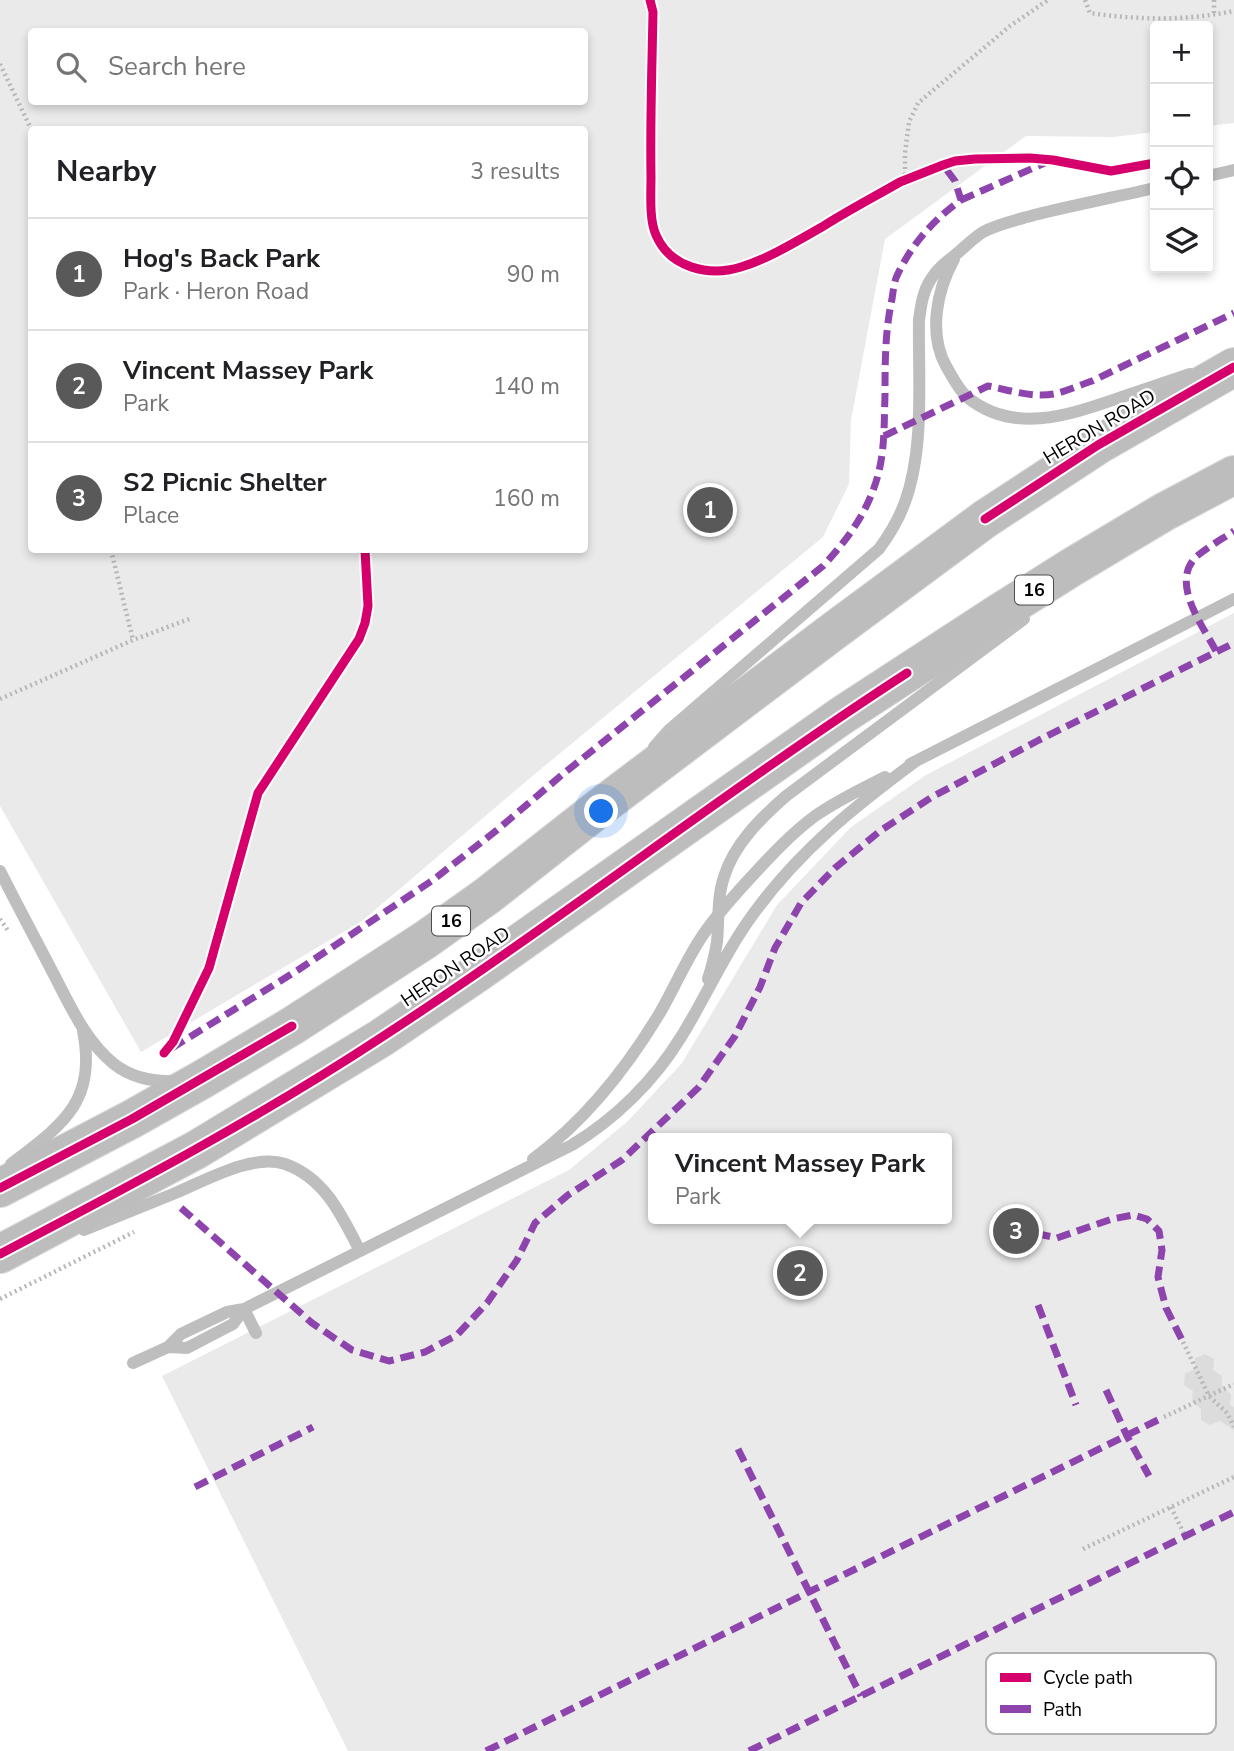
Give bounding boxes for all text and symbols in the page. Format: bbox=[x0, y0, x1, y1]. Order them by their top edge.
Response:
map controls bbox=[1150, 21, 1213, 273]
button: + bbox=[1150, 21, 1213, 84]
search box bbox=[28, 28, 588, 105]
icon: search bbox=[52, 48, 90, 86]
text: Search here bbox=[108, 49, 246, 84]
button: − bbox=[1150, 84, 1213, 147]
button: locate bbox=[1150, 147, 1213, 210]
text: Nearby bbox=[56, 151, 156, 192]
text: 3 results bbox=[470, 156, 560, 187]
button: layers bbox=[1150, 210, 1213, 273]
text: Hog's Back Park bbox=[123, 241, 320, 276]
text: 1 bbox=[72, 259, 86, 290]
text: 90 m bbox=[507, 259, 560, 290]
text: Park · Heron Road bbox=[123, 276, 309, 307]
text: Vincent Massey Park bbox=[123, 353, 373, 388]
text: 2 bbox=[72, 371, 86, 402]
text: 140 m bbox=[493, 371, 560, 402]
street label: HERON ROAD bbox=[1039, 383, 1160, 471]
text: Park bbox=[123, 388, 169, 419]
text: S2 Picnic Shelter bbox=[123, 465, 327, 500]
text: 3 bbox=[72, 483, 86, 514]
text: 160 m bbox=[493, 483, 560, 514]
pin: 1 bbox=[687, 484, 733, 536]
text: Place bbox=[123, 500, 179, 531]
road number: 16 bbox=[1015, 576, 1053, 604]
your location bbox=[584, 794, 618, 828]
road number: 16 bbox=[432, 906, 470, 936]
street label: HERON ROAD bbox=[396, 921, 515, 1013]
popup bbox=[648, 1133, 952, 1224]
text: Vincent Massey Park bbox=[675, 1146, 925, 1181]
text: Park bbox=[675, 1181, 721, 1212]
pin: 3 bbox=[993, 1205, 1039, 1257]
pin: 2 bbox=[777, 1247, 823, 1299]
legend bbox=[986, 1653, 1216, 1734]
text: Cycle path bbox=[1043, 1665, 1133, 1691]
text: Path bbox=[1043, 1697, 1082, 1723]

